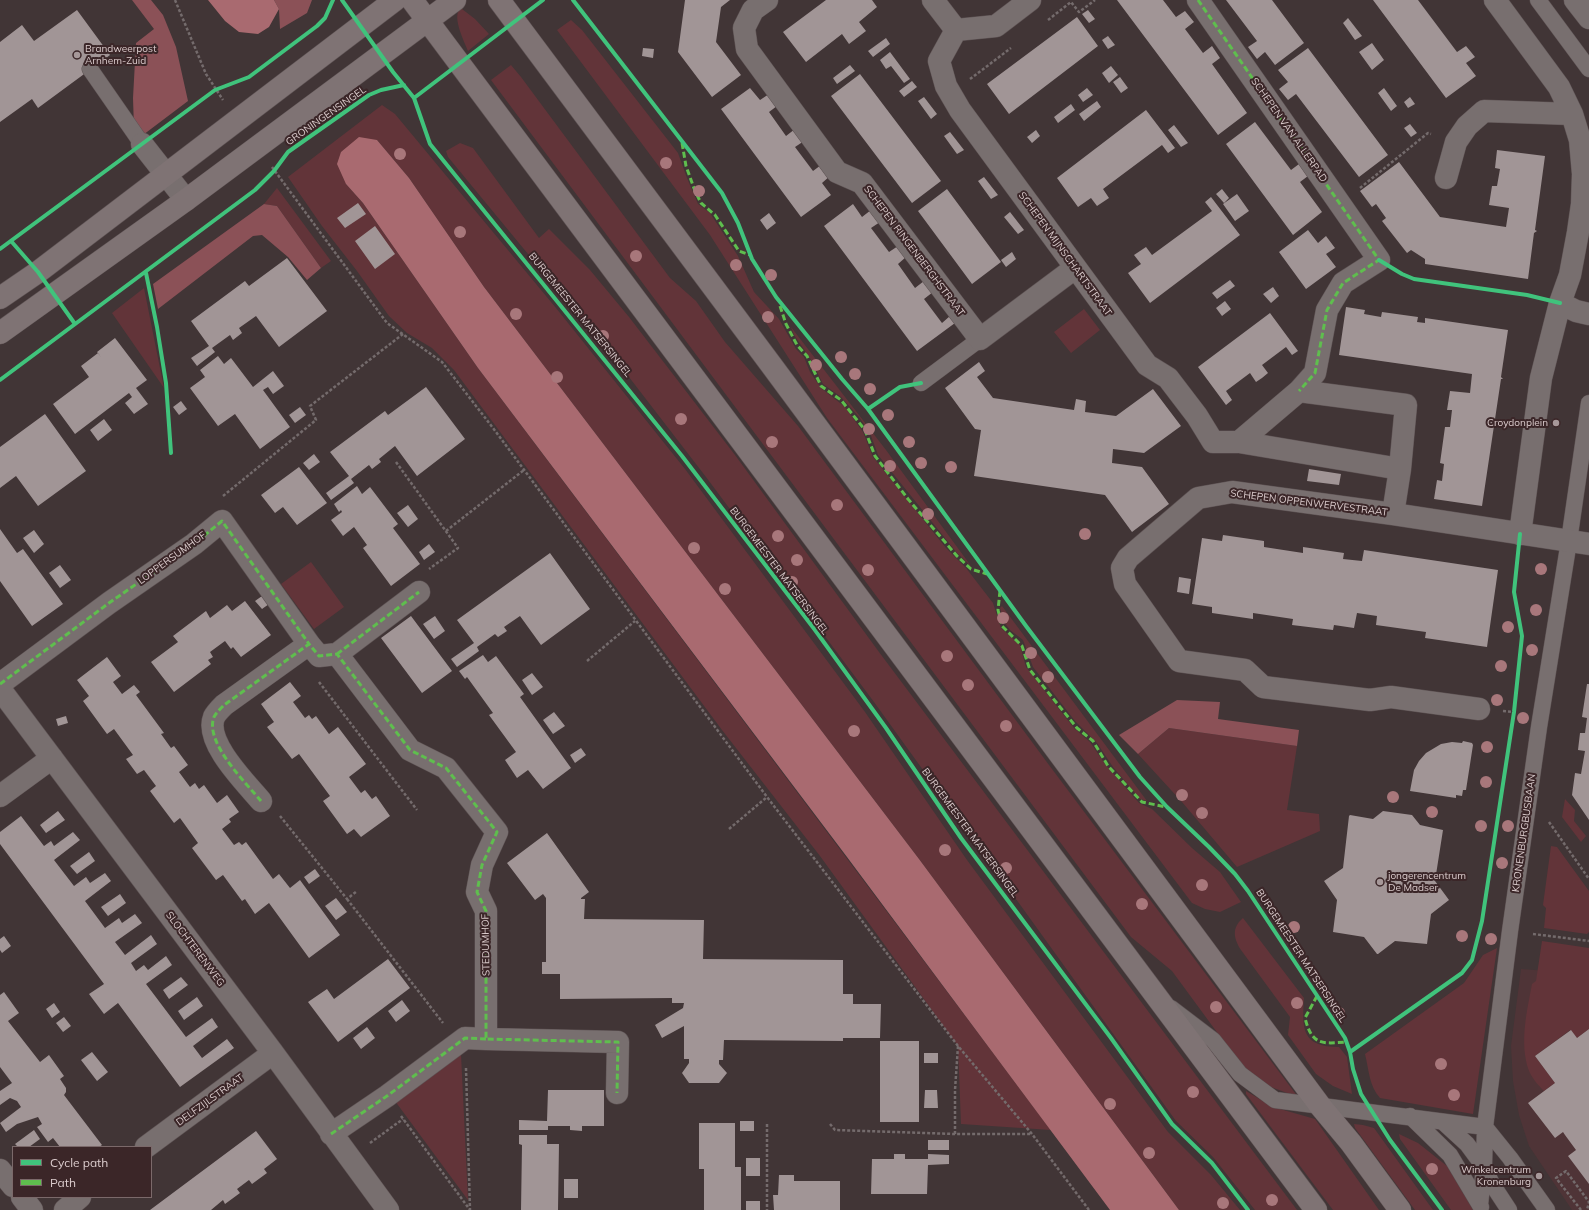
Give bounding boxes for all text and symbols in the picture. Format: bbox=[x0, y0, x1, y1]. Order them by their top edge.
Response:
place label: Brandweerpost Arnhem-Zuid bbox=[85, 43, 156, 66]
marker: Brandweerpost Arnhem-Zuid bbox=[72, 50, 82, 60]
street label: SCHEPEN VAN ALLERPAD bbox=[1248, 76, 1330, 184]
street label: GRONINGENSINGEL bbox=[284, 84, 368, 148]
street label: SCHEPEN RINGENBERGHSTRAAT bbox=[861, 183, 967, 319]
street label: SCHEPEN MIJNSCHARTSTRAAT bbox=[1016, 190, 1114, 318]
street label: BURGEMEESTER MATSERSINGEL bbox=[526, 250, 634, 380]
place label: Croydonplein bbox=[1487, 417, 1548, 429]
marker: Croydonplein bbox=[1551, 418, 1561, 428]
street label: SCHEPEN OPPENWERVESTRAAT bbox=[1230, 487, 1388, 519]
street label: BURGEMEESTER MATSERSINGEL bbox=[727, 505, 831, 637]
street label: LOPPERSUMHOF bbox=[135, 529, 209, 587]
street label: BURGEMEESTER MATSERSINGEL bbox=[919, 766, 1021, 900]
street label: KRONENBURGBUSBAAN bbox=[1510, 773, 1538, 893]
place label: jongerencentrum De Madser bbox=[1388, 870, 1466, 894]
marker: jongerencentrum De Madser bbox=[1375, 877, 1385, 887]
street label: BURGEMEESTER MATSERSINGEL bbox=[1253, 887, 1349, 1025]
street label: SLOCHTERENWEG bbox=[163, 909, 227, 989]
street label: STEDUMHOF bbox=[479, 914, 493, 976]
street label: DELFZIJLSTRAAT bbox=[174, 1072, 246, 1128]
legend bbox=[12, 1146, 152, 1198]
text: Cycle path bbox=[50, 1155, 108, 1170]
place label: Winkelcentrum Kronenburg bbox=[1461, 1164, 1531, 1188]
marker: Winkelcentrum Kronenburg bbox=[1534, 1171, 1544, 1181]
text: Path bbox=[50, 1175, 76, 1190]

